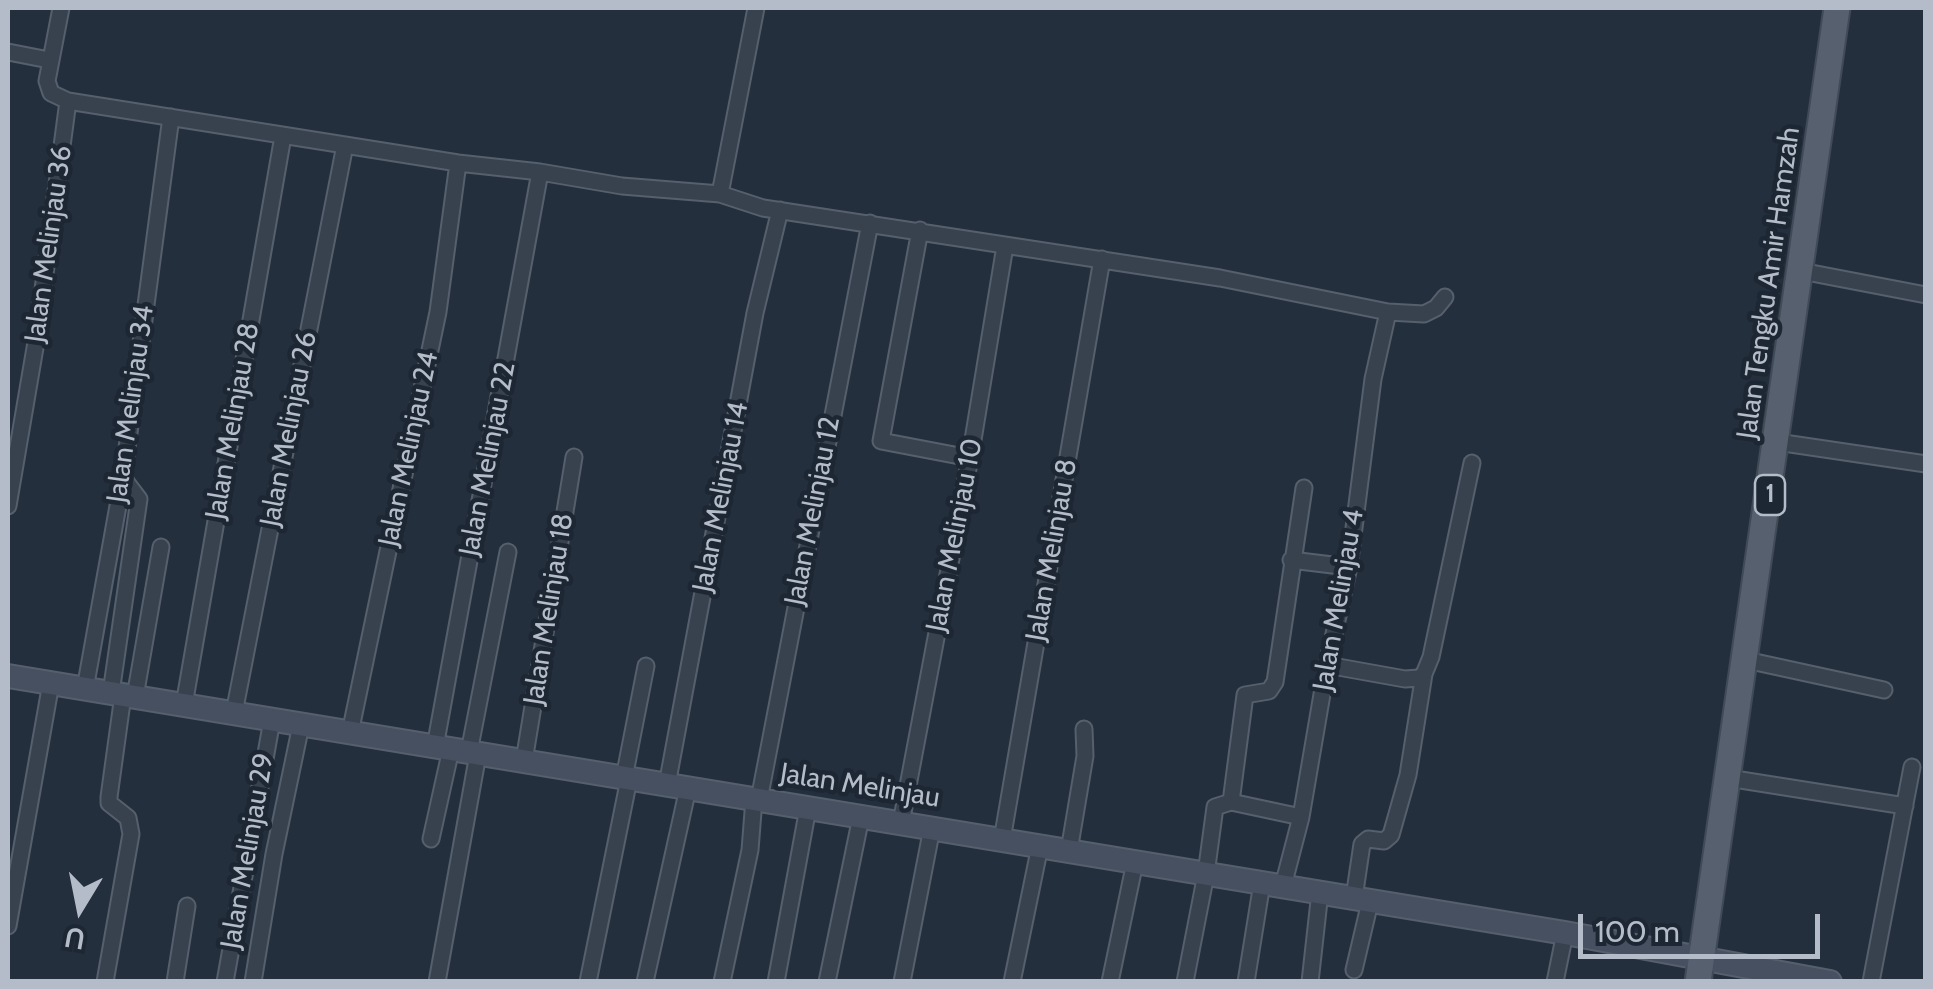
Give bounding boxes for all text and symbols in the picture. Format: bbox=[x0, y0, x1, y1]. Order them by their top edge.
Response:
street label: Jalan Tengku Amir Hamzah bbox=[1730, 125, 1808, 441]
street label: Jalan Melinjau 36 bbox=[19, 143, 79, 345]
street label: Jalan Melinjau 34 bbox=[101, 303, 161, 505]
street label: Jalan Melinjau 28 bbox=[199, 320, 267, 522]
street label: Jalan Melinjau 26 bbox=[254, 329, 324, 529]
street label: Jalan Melinjau 24 bbox=[372, 348, 446, 550]
street label: Jalan Melinjau 22 bbox=[453, 359, 523, 559]
street label: Jalan Melinjau 14 bbox=[686, 399, 756, 595]
street label: Jalan Melinjau 12 bbox=[778, 414, 848, 608]
street label: Jalan Melinjau 10 bbox=[920, 435, 990, 635]
street label: Jalan Melinjau 8 bbox=[1019, 456, 1085, 644]
road number: 1 bbox=[1755, 475, 1785, 515]
street label: Jalan Melinjau 4 bbox=[1307, 507, 1371, 693]
street label: Jalan Melinjau 18 bbox=[517, 511, 581, 707]
street label: Jalan Melinjau 29 bbox=[214, 751, 282, 951]
street label: Jalan Melinjau bbox=[778, 757, 942, 815]
north arrow bbox=[30, 859, 130, 959]
scale bar bbox=[1583, 894, 1826, 956]
text: 100 m bbox=[1595, 913, 1680, 950]
text: U bbox=[62, 920, 88, 957]

